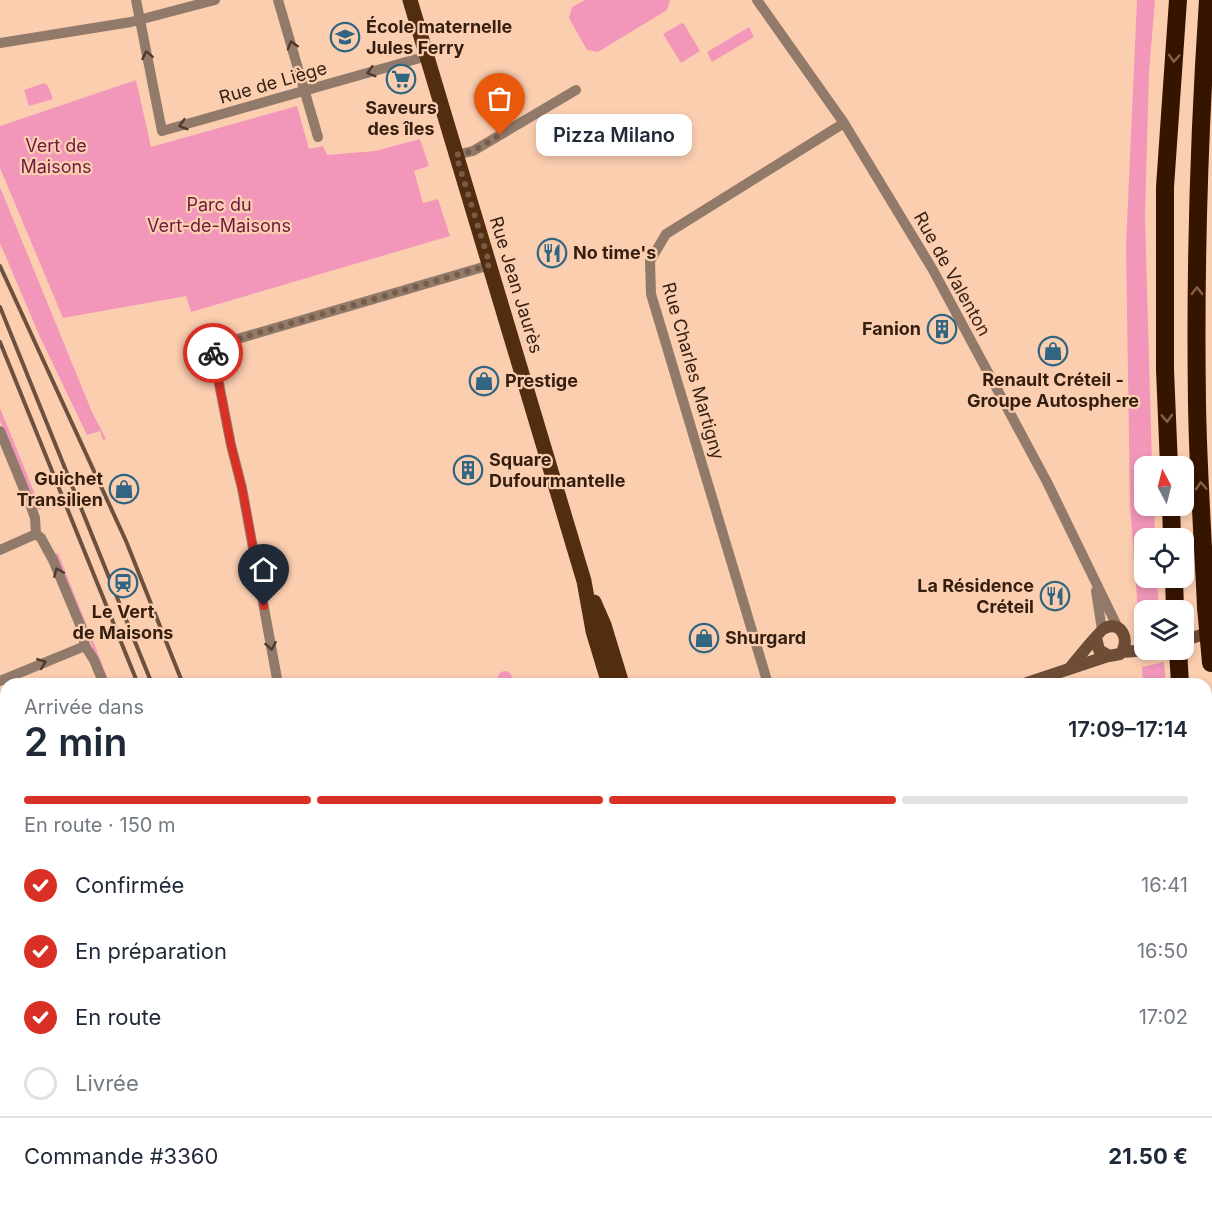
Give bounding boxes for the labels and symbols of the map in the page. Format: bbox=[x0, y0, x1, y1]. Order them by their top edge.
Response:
place label: École maternelle Jules Ferry bbox=[366, 16, 513, 58]
school or university icon: École maternelle Jules Ferry bbox=[329, 21, 361, 53]
one-way arrow bbox=[287, 40, 299, 51]
one-way arrow bbox=[141, 50, 154, 60]
one-way arrow bbox=[1168, 54, 1181, 63]
street label: Rue de Liège bbox=[217, 57, 329, 108]
supermarket icon: Saveurs des îles bbox=[385, 63, 417, 95]
one-way arrow bbox=[366, 65, 377, 77]
pin bbox=[474, 73, 525, 135]
place label: Saveurs des îles bbox=[365, 97, 437, 139]
callout: Pizza Milano bbox=[536, 114, 692, 156]
one-way arrow bbox=[178, 118, 189, 130]
park label: Vert de Maisons bbox=[20, 135, 92, 177]
park label: Parc du Vert-de-Maisons bbox=[147, 194, 291, 236]
street label: Rue de Valenton bbox=[910, 208, 995, 339]
street label: Rue Jean Jaurès bbox=[486, 214, 547, 356]
restaurant icon: No time's bbox=[536, 237, 568, 269]
place label: No time's bbox=[573, 242, 656, 263]
street label: Rue Charles Martigny bbox=[658, 280, 729, 462]
one-way arrow bbox=[1191, 287, 1203, 296]
building icon: Fanion bbox=[926, 313, 958, 345]
place label: Fanion bbox=[862, 318, 921, 339]
courier bbox=[183, 323, 243, 383]
shop icon: Renault Créteil - Groupe Autosphere bbox=[1037, 335, 1069, 367]
shop icon: Prestige bbox=[468, 365, 500, 397]
place label: Renault Créteil - Groupe Autosphere bbox=[967, 369, 1139, 411]
place label: Prestige bbox=[505, 370, 578, 391]
one-way arrow bbox=[1161, 414, 1173, 423]
place label: Square Dufourmantelle bbox=[489, 449, 626, 491]
building icon: Square Dufourmantelle bbox=[452, 454, 484, 486]
north arrow bbox=[1134, 456, 1194, 516]
place label: Guichet Transilien bbox=[17, 468, 103, 510]
shop icon: Guichet Transilien bbox=[108, 473, 140, 505]
one-way arrow bbox=[1194, 481, 1207, 490]
pin bbox=[238, 544, 289, 606]
one-way arrow bbox=[53, 567, 65, 578]
station icon: Le Vert de Maisons bbox=[107, 567, 139, 599]
place label: La Résidence Créteil bbox=[917, 575, 1034, 617]
restaurant icon: La Résidence Créteil bbox=[1039, 580, 1071, 612]
place label: Le Vert de Maisons bbox=[73, 601, 173, 643]
shop icon: Shurgard bbox=[688, 622, 720, 654]
place label: Shurgard bbox=[725, 627, 806, 648]
one-way arrow bbox=[264, 641, 277, 651]
one-way arrow bbox=[36, 658, 47, 670]

